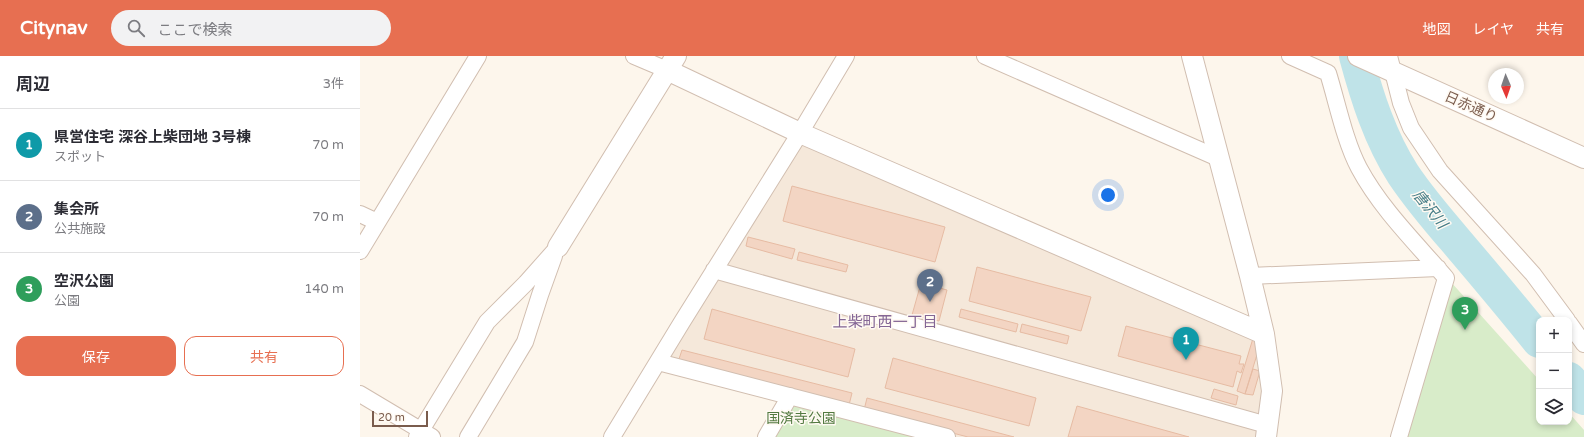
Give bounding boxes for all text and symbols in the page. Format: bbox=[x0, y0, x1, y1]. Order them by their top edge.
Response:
search box bbox=[111, 10, 391, 46]
text: Citynav bbox=[20, 17, 87, 39]
icon: search bbox=[125, 17, 147, 39]
text: ここで検索 bbox=[157, 21, 232, 39]
text: 地図 bbox=[1422, 21, 1450, 38]
text: レイヤ bbox=[1472, 21, 1514, 38]
text: 共有 bbox=[1536, 21, 1564, 38]
north arrow bbox=[1488, 68, 1524, 104]
text: 周辺 bbox=[16, 74, 50, 95]
text: 3件 bbox=[323, 76, 344, 92]
street label: 日赤通り bbox=[1442, 88, 1500, 126]
text: 県営住宅 深谷上柴団地 3号棟 bbox=[54, 128, 251, 146]
text: 1 bbox=[25, 137, 33, 153]
text: 70 m bbox=[312, 137, 344, 153]
text: スポット bbox=[54, 149, 106, 165]
your location bbox=[1098, 185, 1118, 205]
water label: 唐沢川 bbox=[1409, 186, 1452, 234]
text: 集会所 bbox=[54, 200, 99, 218]
text: 2 bbox=[25, 209, 33, 225]
text: 70 m bbox=[312, 209, 344, 225]
text: 公共施設 bbox=[54, 221, 106, 237]
pin: 2 bbox=[917, 269, 943, 302]
text: 空沢公園 bbox=[54, 272, 114, 290]
text: 3 bbox=[25, 281, 33, 297]
text: 140 m bbox=[304, 281, 344, 297]
text: 公園 bbox=[54, 293, 80, 309]
pin: 3 bbox=[1452, 297, 1478, 330]
district label: 上柴町西一丁目 bbox=[832, 313, 938, 331]
map controls bbox=[1536, 317, 1572, 425]
button: + bbox=[1536, 317, 1572, 353]
pin: 1 bbox=[1173, 327, 1199, 360]
button: 保存 bbox=[16, 336, 176, 376]
button: 共有 bbox=[184, 336, 344, 376]
button: − bbox=[1536, 353, 1572, 389]
button: layers bbox=[1536, 389, 1572, 425]
scale bar bbox=[372, 409, 428, 428]
park label: 国済寺公園 bbox=[766, 410, 836, 427]
text: 20 m bbox=[378, 411, 405, 424]

